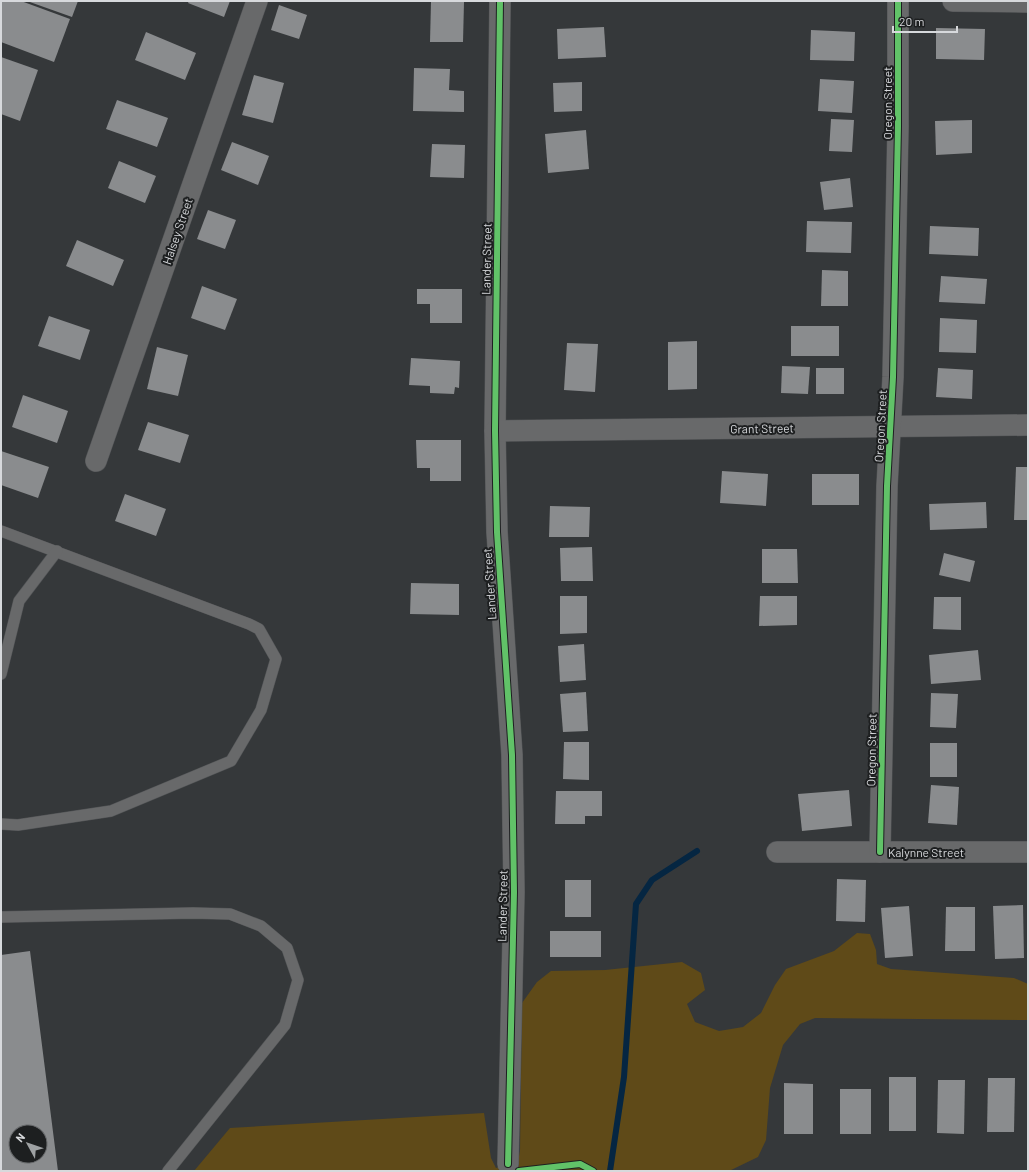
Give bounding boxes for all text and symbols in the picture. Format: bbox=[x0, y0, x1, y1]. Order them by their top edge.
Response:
scale bar bbox=[893, 8, 957, 34]
text: 20 m bbox=[899, 14, 925, 28]
street label: Oregon Street bbox=[880, 67, 894, 139]
street label: Halsey Street bbox=[159, 196, 195, 266]
street label: Lander Street bbox=[478, 223, 494, 295]
street label: Oregon Street bbox=[871, 389, 889, 463]
street label: Grant Street bbox=[730, 420, 794, 436]
street label: Lander Street bbox=[480, 548, 498, 620]
street label: Oregon Street bbox=[863, 714, 879, 786]
street label: Kalynne Street bbox=[888, 845, 964, 859]
street label: Lander Street bbox=[494, 870, 510, 942]
north arrow bbox=[8, 1124, 48, 1164]
text: N bbox=[13, 1130, 27, 1144]

